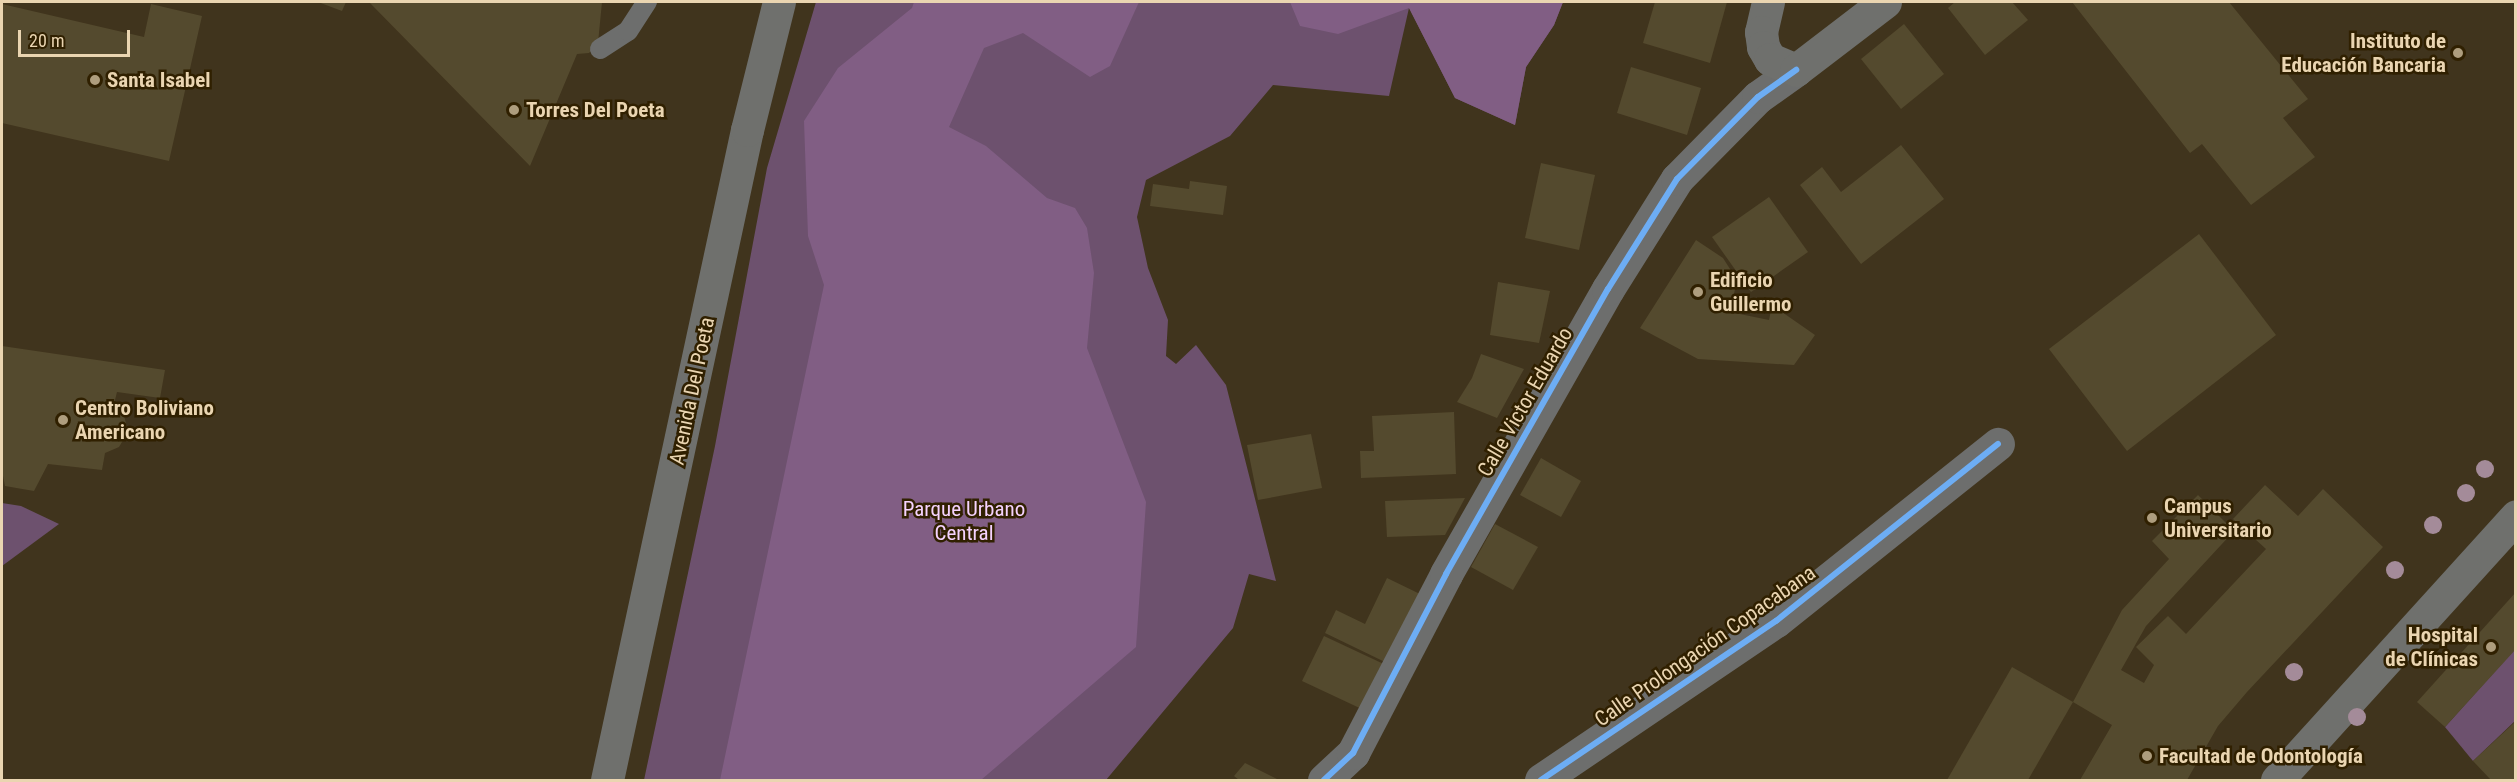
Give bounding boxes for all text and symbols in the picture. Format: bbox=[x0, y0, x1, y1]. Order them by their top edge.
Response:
scale bar bbox=[21, 18, 134, 56]
place label: Instituto de Educación Bancaria bbox=[2281, 28, 2446, 78]
text: 20 m bbox=[29, 30, 64, 51]
marker: Instituto de Educación Bancaria bbox=[2451, 46, 2465, 60]
place label: Santa Isabel bbox=[107, 67, 211, 93]
marker: Santa Isabel bbox=[88, 73, 102, 87]
place label: Torres Del Poeta bbox=[526, 97, 665, 123]
marker: Torres Del Poeta bbox=[507, 103, 521, 117]
place label: Edificio Guillermo bbox=[1710, 267, 1792, 317]
marker: Edificio Guillermo bbox=[1691, 285, 1705, 299]
street label: Avenida Del Poeta bbox=[664, 315, 720, 467]
street label: Calle Victor Eduardo bbox=[1472, 323, 1578, 481]
place label: Centro Boliviano Americano bbox=[75, 395, 214, 445]
marker: Centro Boliviano Americano bbox=[56, 413, 70, 427]
place label: Campus Universitario bbox=[2164, 493, 2272, 543]
park label: Parque Urbano Central bbox=[903, 496, 1025, 546]
marker: Campus Universitario bbox=[2145, 511, 2159, 525]
street label: Calle Prolongación Copacabana bbox=[1590, 560, 1820, 732]
place label: Hospital de Clínicas bbox=[2385, 622, 2478, 672]
marker: Hospital de Clínicas bbox=[2482, 638, 2500, 656]
place label: Facultad de Odontología bbox=[2159, 743, 2363, 769]
marker: Facultad de Odontología bbox=[2140, 749, 2154, 763]

